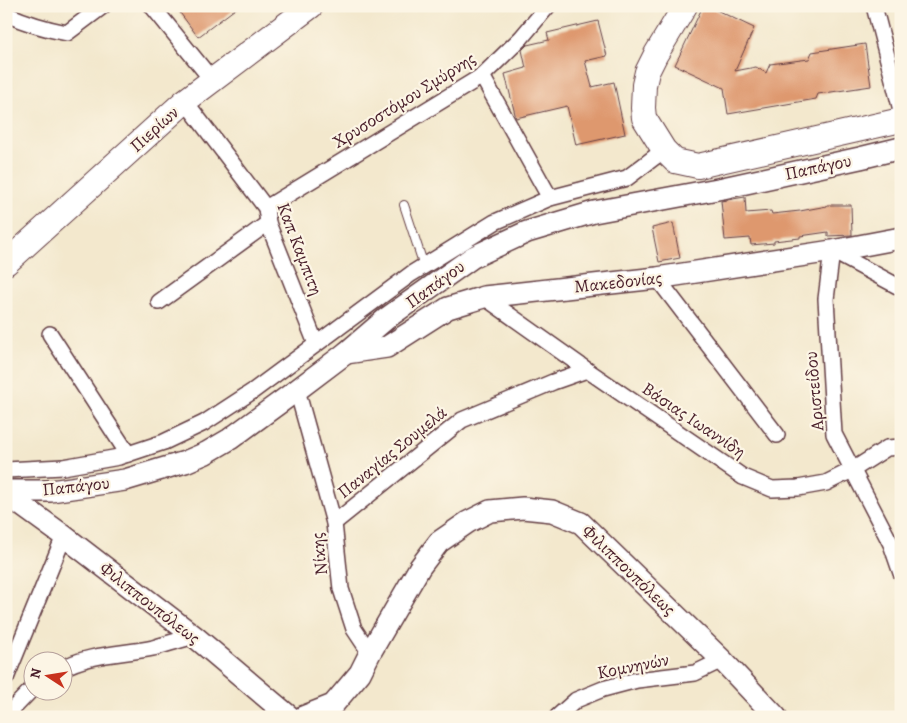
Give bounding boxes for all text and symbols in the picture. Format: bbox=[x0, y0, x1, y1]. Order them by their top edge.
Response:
street label: Χρυσοστόμου Σμύρνης bbox=[328, 46, 480, 154]
street label: Πιερίων bbox=[124, 101, 184, 157]
street label: Παπάγου bbox=[782, 148, 854, 186]
street label: Καπ Καμπιτη bbox=[271, 199, 329, 299]
street label: Παπάγου bbox=[401, 254, 469, 314]
street label: Μακεδονίας bbox=[573, 265, 663, 299]
street label: Αριστείδου bbox=[799, 350, 830, 433]
street label: Βάσιας Ιωαννίδη bbox=[637, 376, 751, 464]
street label: Παναγίας Σουμελά bbox=[332, 400, 452, 504]
street label: Παπάγου bbox=[41, 471, 111, 501]
street label: Φιλιππουπόλεως bbox=[577, 519, 681, 621]
street label: Νίκης bbox=[305, 531, 333, 577]
street label: Φιλιππουπόλεως bbox=[95, 556, 205, 650]
street label: Κομνηνών bbox=[595, 647, 671, 685]
north arrow bbox=[22, 650, 72, 700]
text: N bbox=[25, 666, 46, 680]

